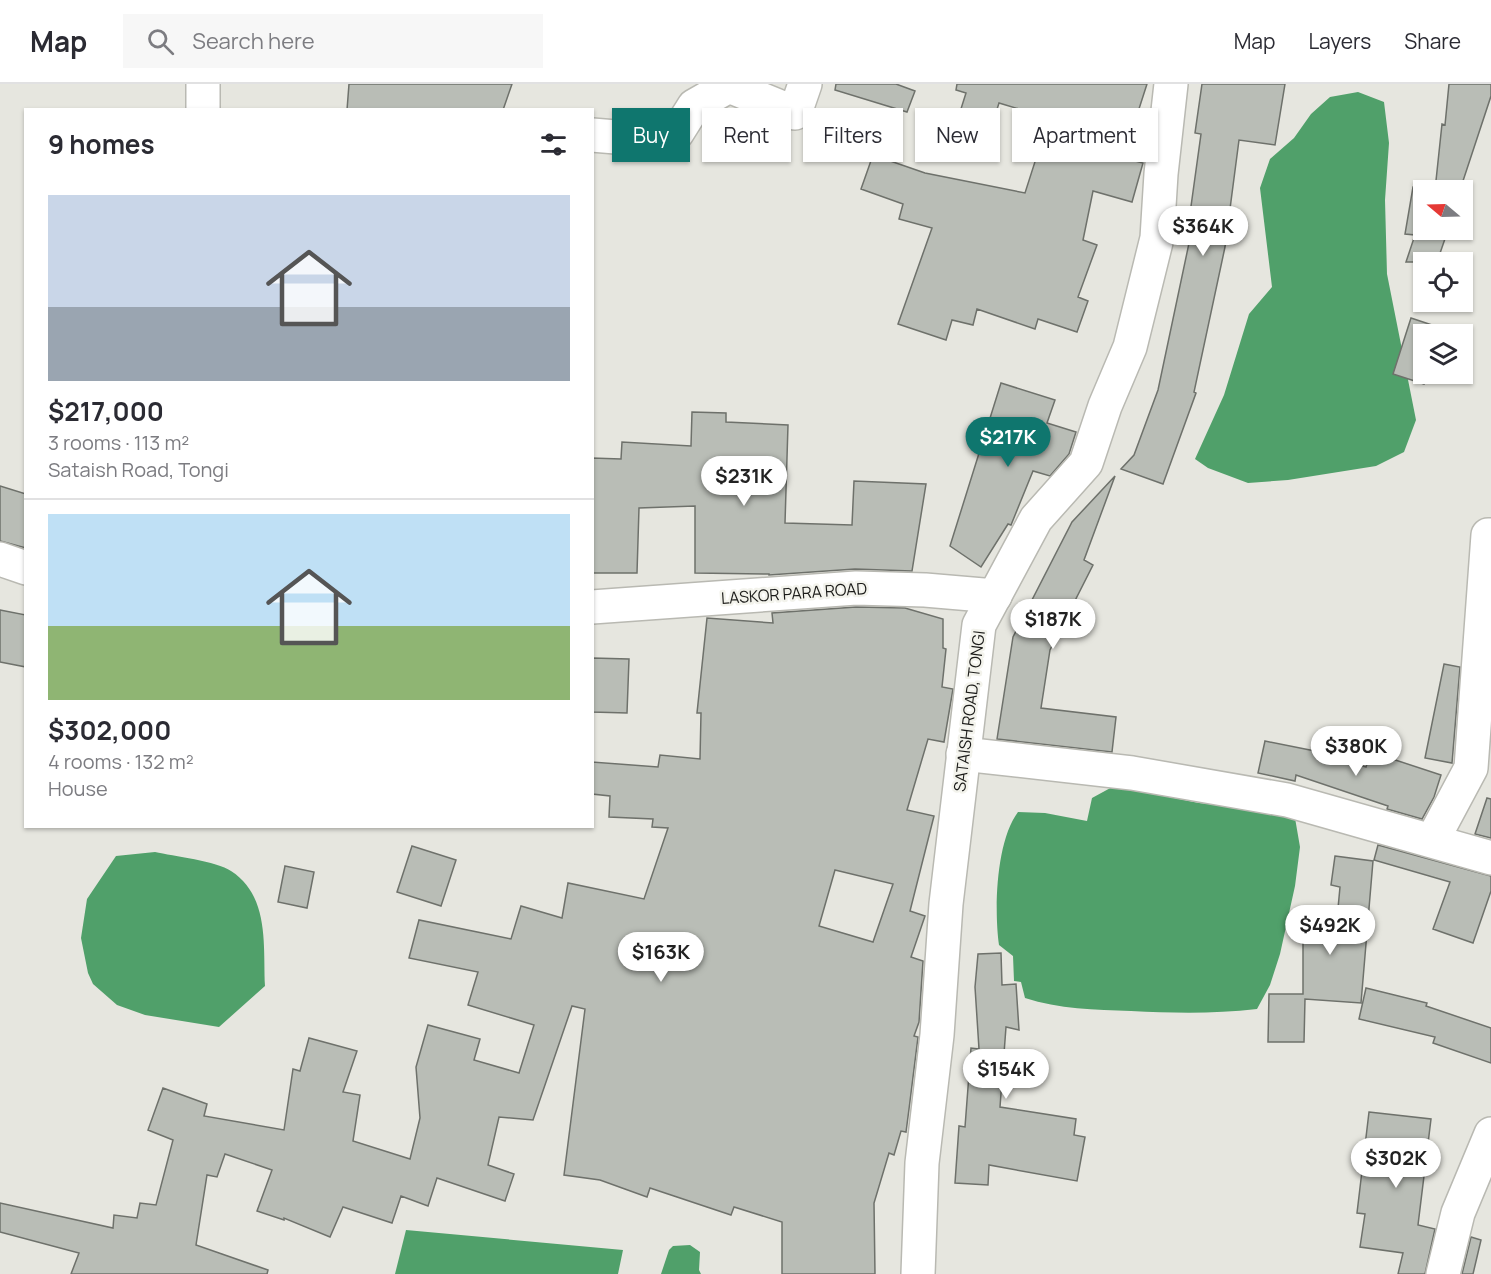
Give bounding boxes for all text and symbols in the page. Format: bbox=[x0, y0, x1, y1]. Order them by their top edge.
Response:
search box bbox=[123, 14, 543, 68]
text: Map bbox=[30, 22, 87, 60]
icon: search bbox=[144, 25, 177, 58]
text: Search here bbox=[192, 26, 315, 56]
text: Map bbox=[1234, 27, 1275, 55]
text: Layers bbox=[1308, 27, 1371, 55]
text: Share bbox=[1404, 27, 1461, 55]
chip: Buy bbox=[612, 108, 690, 162]
chip: Rent bbox=[702, 108, 791, 162]
chip: Filters bbox=[803, 108, 903, 162]
chip: New bbox=[915, 108, 1000, 162]
chip: Apartment bbox=[1012, 108, 1158, 162]
text: 9 homes bbox=[48, 126, 155, 162]
icon: filters bbox=[537, 128, 570, 161]
north arrow bbox=[1413, 180, 1473, 240]
map controls bbox=[1413, 180, 1473, 384]
pin: $364K bbox=[1161, 206, 1245, 257]
text: $364K bbox=[1172, 212, 1234, 239]
icon: home bbox=[255, 234, 363, 342]
button: locate bbox=[1413, 252, 1473, 312]
button: layers bbox=[1413, 324, 1473, 384]
text: $217,000 bbox=[48, 393, 164, 429]
pin: $217K bbox=[966, 417, 1050, 468]
text: $217K bbox=[980, 423, 1036, 450]
text: 3 rooms · 113 m² bbox=[48, 429, 189, 456]
text: Sataish Road, Tongi bbox=[48, 456, 229, 483]
pin: $231K bbox=[702, 456, 786, 507]
text: $231K bbox=[715, 462, 773, 489]
icon: home bbox=[255, 553, 363, 661]
street label: LASKOR PARA ROAD bbox=[720, 577, 868, 609]
pin: $187K bbox=[1011, 599, 1095, 650]
text: $187K bbox=[1024, 605, 1082, 632]
street label: SATAISH ROAD, TONGI bbox=[948, 629, 990, 793]
text: $302,000 bbox=[48, 712, 171, 748]
pin: $380K bbox=[1314, 726, 1398, 777]
text: $380K bbox=[1325, 732, 1387, 759]
text: 4 rooms · 132 m² bbox=[48, 748, 194, 775]
text: House bbox=[48, 775, 108, 802]
pin: $492K bbox=[1288, 905, 1372, 956]
text: $492K bbox=[1299, 911, 1361, 938]
pin: $163K bbox=[619, 932, 703, 983]
text: $163K bbox=[632, 938, 690, 965]
pin: $154K bbox=[964, 1049, 1048, 1100]
text: $154K bbox=[977, 1055, 1035, 1082]
pin: $302K bbox=[1354, 1138, 1438, 1189]
text: $302K bbox=[1365, 1144, 1427, 1171]

